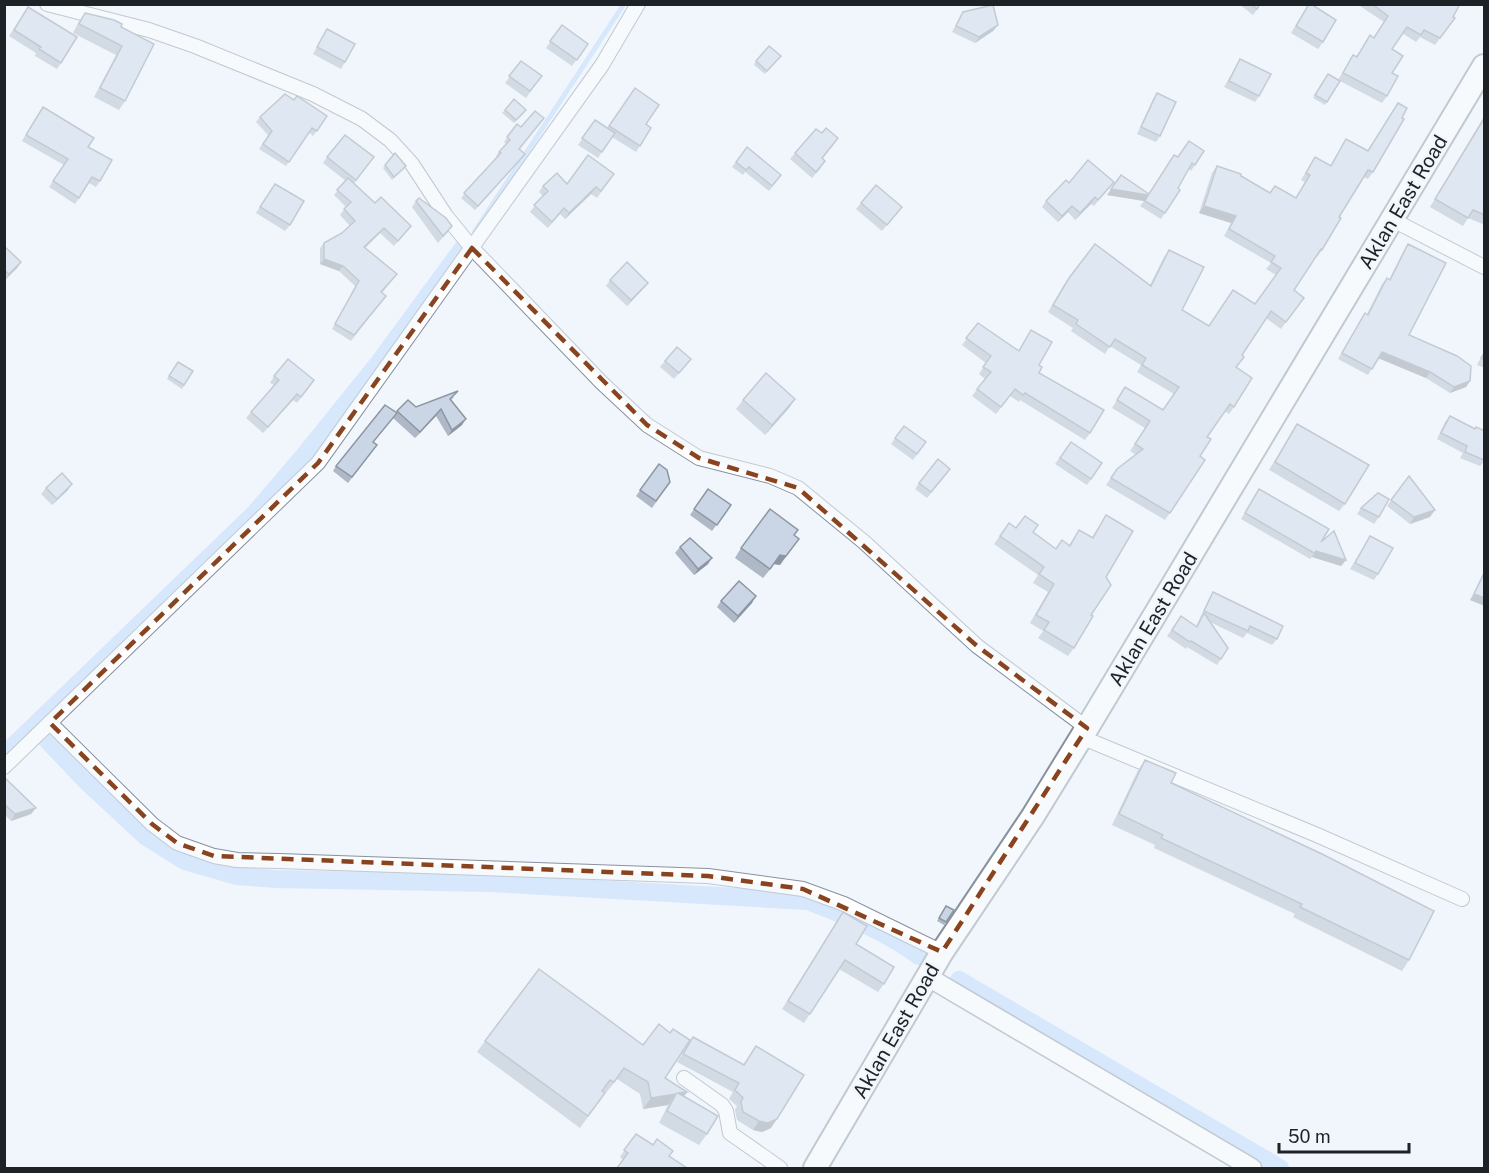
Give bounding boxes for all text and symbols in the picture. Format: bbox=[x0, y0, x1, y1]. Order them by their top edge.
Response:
street label: Aklan East Road bbox=[1354, 131, 1452, 273]
street label: Aklan East Road bbox=[1104, 548, 1202, 690]
street label: Aklan East Road bbox=[848, 959, 944, 1103]
scale bar bbox=[1279, 1116, 1410, 1154]
text: 50 m bbox=[1288, 1126, 1331, 1147]

